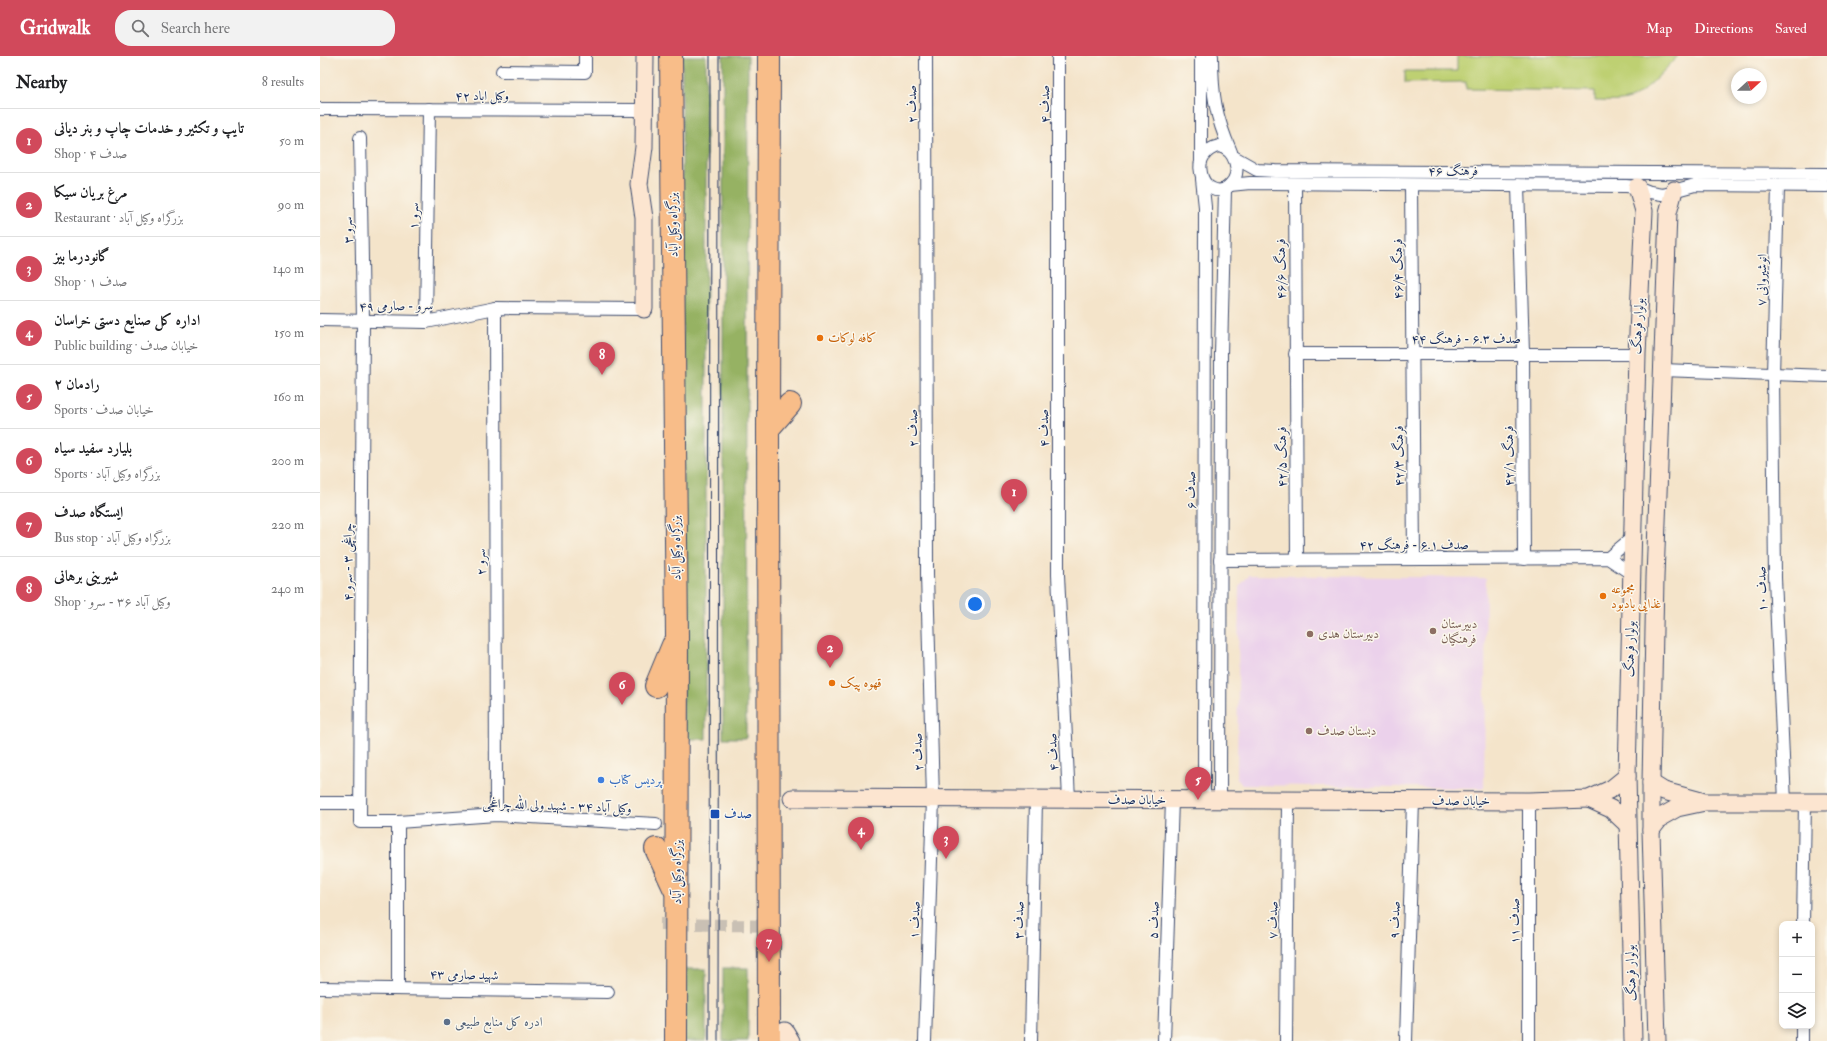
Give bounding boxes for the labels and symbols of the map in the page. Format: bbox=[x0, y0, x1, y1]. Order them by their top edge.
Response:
north arrow bbox=[1731, 68, 1767, 104]
street label: صدف ۲ bbox=[904, 85, 920, 123]
street label: صدف ۴ bbox=[1037, 85, 1053, 123]
street label: وکیل اباد ۴۲ bbox=[455, 88, 509, 105]
street label: فرهنگ ۴۶ bbox=[1428, 162, 1478, 179]
street label: بزرگراه وکیل آباد bbox=[663, 192, 683, 258]
street label: سرو ۱ bbox=[406, 202, 422, 230]
street label: سرو ۳ bbox=[340, 216, 356, 244]
street label: فرهنگ ۴۶/۶ bbox=[1272, 238, 1289, 300]
street label: فرهنگ ۴۶/۴ bbox=[1389, 238, 1406, 300]
street label: انوشیروانی ۷ bbox=[1754, 254, 1770, 306]
street label: سرو - صارمی ۴۹ bbox=[359, 297, 433, 315]
street label: بولوار فرهنگ bbox=[1628, 297, 1647, 355]
place label: کافه لوکات bbox=[828, 330, 877, 346]
street label: صدف ۶.۳ - فرهنگ ۴۴ bbox=[1411, 330, 1521, 347]
marker: کافه لوکات bbox=[815, 333, 825, 343]
pin: 8 bbox=[589, 342, 615, 375]
street label: صدف ۲ bbox=[905, 409, 921, 447]
street label: صدف ۴ bbox=[1036, 409, 1052, 447]
street label: فرهنگ ۴۲/۳ bbox=[1390, 425, 1407, 487]
street label: فرهنگ ۴۲/۱ bbox=[1500, 425, 1517, 487]
street label: فرهنگ ۴۲/۵ bbox=[1273, 426, 1290, 488]
street label: صدف ۶ bbox=[1183, 471, 1199, 509]
pin: 1 bbox=[1001, 479, 1027, 512]
street label: بزرگراه وکیل آباد bbox=[666, 515, 686, 581]
street label: چراغچی ۳ - سرو ۴ bbox=[340, 523, 357, 601]
street label: صدف ۶.۱ - فرهنگ ۴۲ bbox=[1359, 536, 1469, 553]
street label: سرو ۲ bbox=[473, 548, 489, 576]
street label: صدف ۱۰ bbox=[1753, 566, 1771, 612]
place label: مجموعه غذایی یادبود bbox=[1611, 581, 1661, 612]
marker: مجموعه غذایی یادبود bbox=[1598, 591, 1608, 601]
your location bbox=[965, 594, 985, 614]
place label: دبیرستان فرهنگیان bbox=[1441, 616, 1477, 647]
street label: بولوار فرهنگ bbox=[1621, 621, 1638, 677]
place label: دبیرستان هدی bbox=[1318, 626, 1379, 642]
marker: دبیرستان فرهنگیان bbox=[1428, 626, 1438, 636]
marker: دبیرستان هدی bbox=[1305, 629, 1315, 639]
pin: 2 bbox=[817, 635, 843, 668]
pin: 6 bbox=[609, 672, 635, 705]
place label: قهوه پیک bbox=[840, 675, 882, 692]
marker: قهوه پیک bbox=[827, 678, 837, 688]
place label: دبستان صدف bbox=[1317, 723, 1376, 739]
marker: دبستان صدف bbox=[1304, 726, 1314, 736]
street label: صدف ۴ bbox=[1044, 732, 1062, 772]
street label: صدف ۲ bbox=[909, 733, 927, 771]
pin: 5 bbox=[1185, 767, 1211, 800]
place label: پردیس کتاب bbox=[609, 772, 663, 789]
marker: پردیس کتاب bbox=[596, 775, 606, 785]
street label: وکیل آباد ۳۴ - شهید ولی الله چراغچی bbox=[482, 792, 632, 818]
street label: خیابان صدف bbox=[1108, 792, 1166, 808]
street label: خیابان صدف bbox=[1432, 793, 1490, 809]
place label: صدف bbox=[724, 806, 752, 822]
marker: صدف bbox=[709, 808, 721, 820]
pin: 4 bbox=[848, 817, 874, 850]
pin: 3 bbox=[933, 826, 959, 859]
street label: بزرگراه وکیل آباد bbox=[668, 839, 686, 904]
street label: صدف ۱۱ bbox=[1507, 898, 1523, 944]
street label: صدف ۱ bbox=[906, 901, 924, 939]
street label: صدف ۳ bbox=[1011, 901, 1027, 939]
street label: صدف ۵ bbox=[1145, 901, 1163, 939]
street label: صدف ۷ bbox=[1265, 901, 1281, 939]
street label: صدف ۹ bbox=[1386, 901, 1404, 939]
pin: 7 bbox=[756, 929, 782, 962]
street label: بولوار فرهنگ bbox=[1621, 944, 1640, 1002]
street label: شهید صارمی ۴۳ bbox=[429, 966, 499, 984]
place label: ادره کل منابع طبیعی bbox=[455, 1014, 543, 1034]
marker: ادره کل منابع طبیعی bbox=[442, 1017, 452, 1027]

